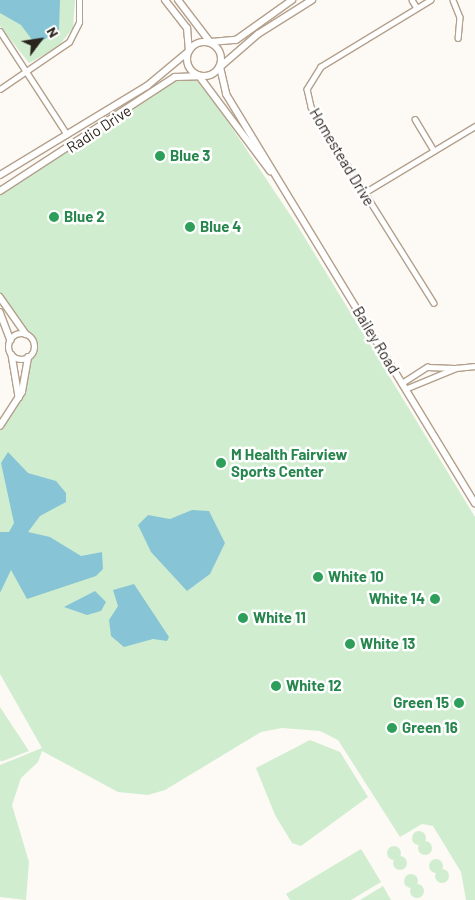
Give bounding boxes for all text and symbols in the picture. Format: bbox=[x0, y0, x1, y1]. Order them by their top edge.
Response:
north arrow bbox=[15, 15, 65, 65]
text: N bbox=[44, 24, 63, 40]
street label: Radio Drive bbox=[63, 101, 135, 157]
street label: Homestead Drive bbox=[306, 105, 378, 209]
place label: Blue 3 bbox=[170, 147, 210, 165]
marker: Blue 3 bbox=[154, 150, 166, 162]
place label: Blue 2 bbox=[64, 208, 105, 226]
marker: Blue 2 bbox=[48, 211, 60, 223]
place label: Blue 4 bbox=[200, 218, 241, 236]
marker: Blue 4 bbox=[184, 221, 196, 233]
street label: Bailey Road bbox=[349, 303, 403, 377]
place label: M Health Fairview Sports Center bbox=[231, 445, 347, 480]
marker: M Health Fairview Sports Center bbox=[215, 457, 227, 469]
place label: White 10 bbox=[328, 568, 384, 586]
marker: White 10 bbox=[312, 571, 324, 583]
place label: White 14 bbox=[369, 590, 425, 608]
marker: White 14 bbox=[429, 593, 441, 605]
place label: White 11 bbox=[253, 609, 306, 627]
marker: White 11 bbox=[237, 612, 249, 624]
place label: White 13 bbox=[360, 635, 415, 653]
marker: White 13 bbox=[344, 638, 356, 650]
place label: White 12 bbox=[286, 677, 342, 695]
marker: White 12 bbox=[270, 680, 282, 692]
place label: Green 15 bbox=[393, 694, 449, 712]
marker: Green 15 bbox=[453, 697, 465, 709]
place label: Green 16 bbox=[402, 719, 458, 737]
marker: Green 16 bbox=[386, 722, 398, 734]

